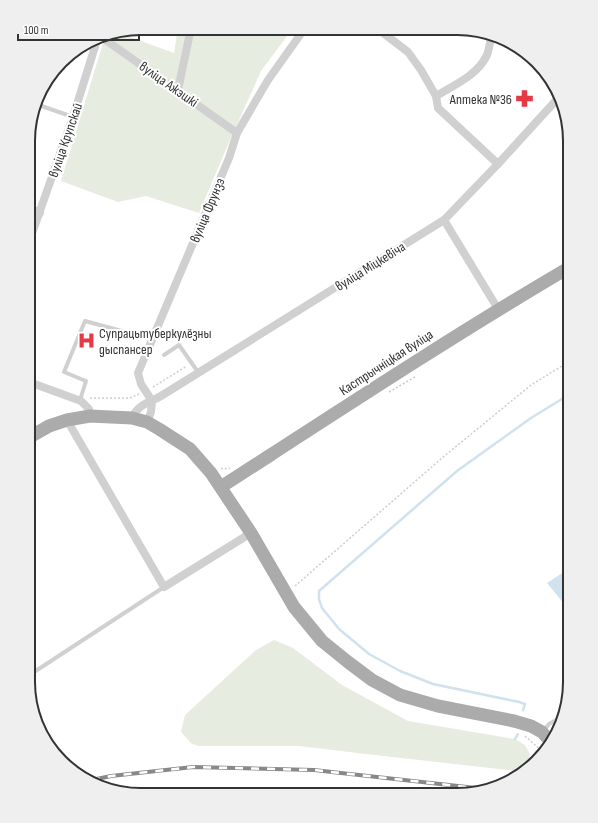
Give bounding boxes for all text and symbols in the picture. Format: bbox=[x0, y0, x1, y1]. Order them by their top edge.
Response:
scale bar bbox=[18, 16, 139, 42]
text: 100 m bbox=[24, 23, 49, 38]
street label: вуліца Ажэшкі bbox=[136, 58, 201, 111]
pharmacy icon: Аптека №36 bbox=[515, 89, 535, 109]
place label: Аптека №36 bbox=[449, 91, 512, 108]
street label: вуліца Крупскай bbox=[45, 101, 86, 180]
street label: вуліца Фрунзэ bbox=[186, 175, 229, 245]
street label: вуліца Міцкевіча bbox=[332, 238, 408, 295]
place label: Супрацьтуберкулёзны дыспансер bbox=[99, 325, 211, 358]
street label: Кастрычніцкая вуліца bbox=[336, 326, 436, 399]
hospital icon: Супрацьтуберкулёзны дыспансер bbox=[76, 331, 96, 351]

